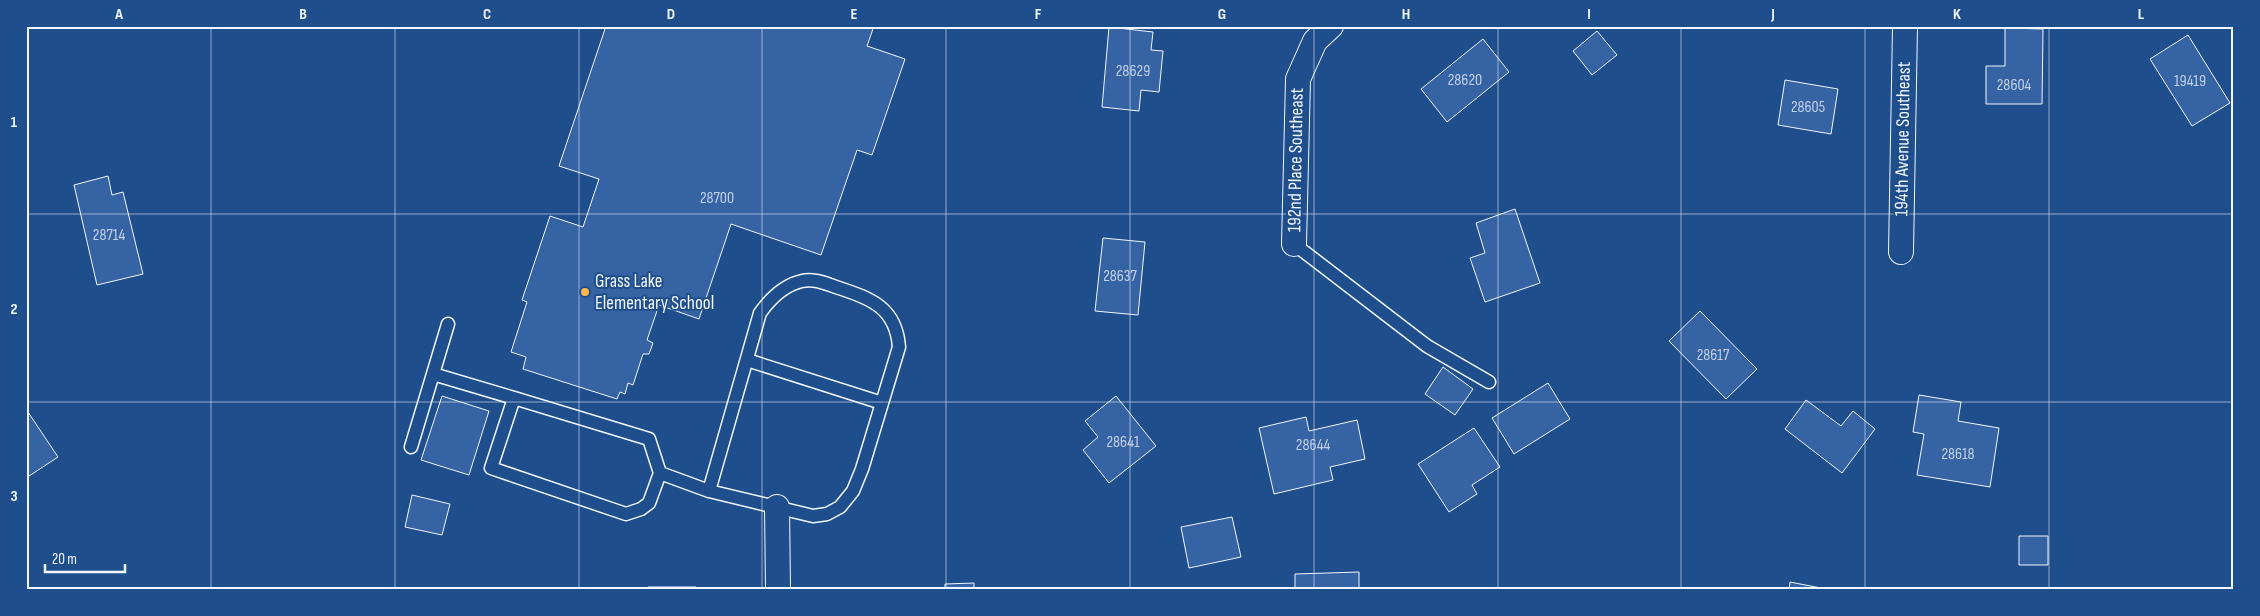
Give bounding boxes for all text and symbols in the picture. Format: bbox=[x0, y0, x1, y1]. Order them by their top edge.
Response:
text: A bbox=[114, 5, 123, 24]
text: B bbox=[299, 5, 307, 24]
text: C bbox=[483, 5, 491, 24]
text: D bbox=[667, 5, 675, 24]
text: E bbox=[851, 5, 858, 24]
text: F bbox=[1035, 5, 1042, 24]
text: G bbox=[1218, 5, 1226, 24]
text: H bbox=[1402, 5, 1410, 24]
text: I bbox=[1587, 5, 1591, 24]
text: J bbox=[1770, 5, 1775, 24]
text: K bbox=[1953, 5, 1961, 24]
text: L bbox=[2138, 5, 2145, 24]
street label: 194th Avenue Southeast bbox=[1890, 61, 1916, 217]
house number: 28629 bbox=[1116, 62, 1150, 81]
house number: 28620 bbox=[1448, 71, 1482, 90]
house number: 19419 bbox=[2174, 72, 2206, 91]
house number: 28604 bbox=[1997, 76, 2032, 95]
street label: 192nd Place Southeast bbox=[1283, 87, 1309, 232]
house number: 28605 bbox=[1791, 98, 1825, 117]
text: 1 bbox=[11, 113, 18, 132]
house number: 28700 bbox=[700, 189, 734, 208]
house number: 28714 bbox=[93, 226, 125, 245]
house number: 28637 bbox=[1103, 267, 1137, 286]
place label: Grass Lake Elementary School bbox=[595, 270, 714, 315]
marker: Grass Lake Elementary School bbox=[579, 286, 591, 298]
text: 2 bbox=[10, 300, 18, 319]
house number: 28617 bbox=[1697, 346, 1730, 365]
house number: 28641 bbox=[1106, 433, 1140, 452]
house number: 28644 bbox=[1296, 436, 1330, 455]
house number: 28618 bbox=[1941, 445, 1975, 464]
text: 3 bbox=[10, 487, 18, 506]
scale bar bbox=[45, 541, 125, 573]
text: 20 m bbox=[52, 550, 77, 569]

